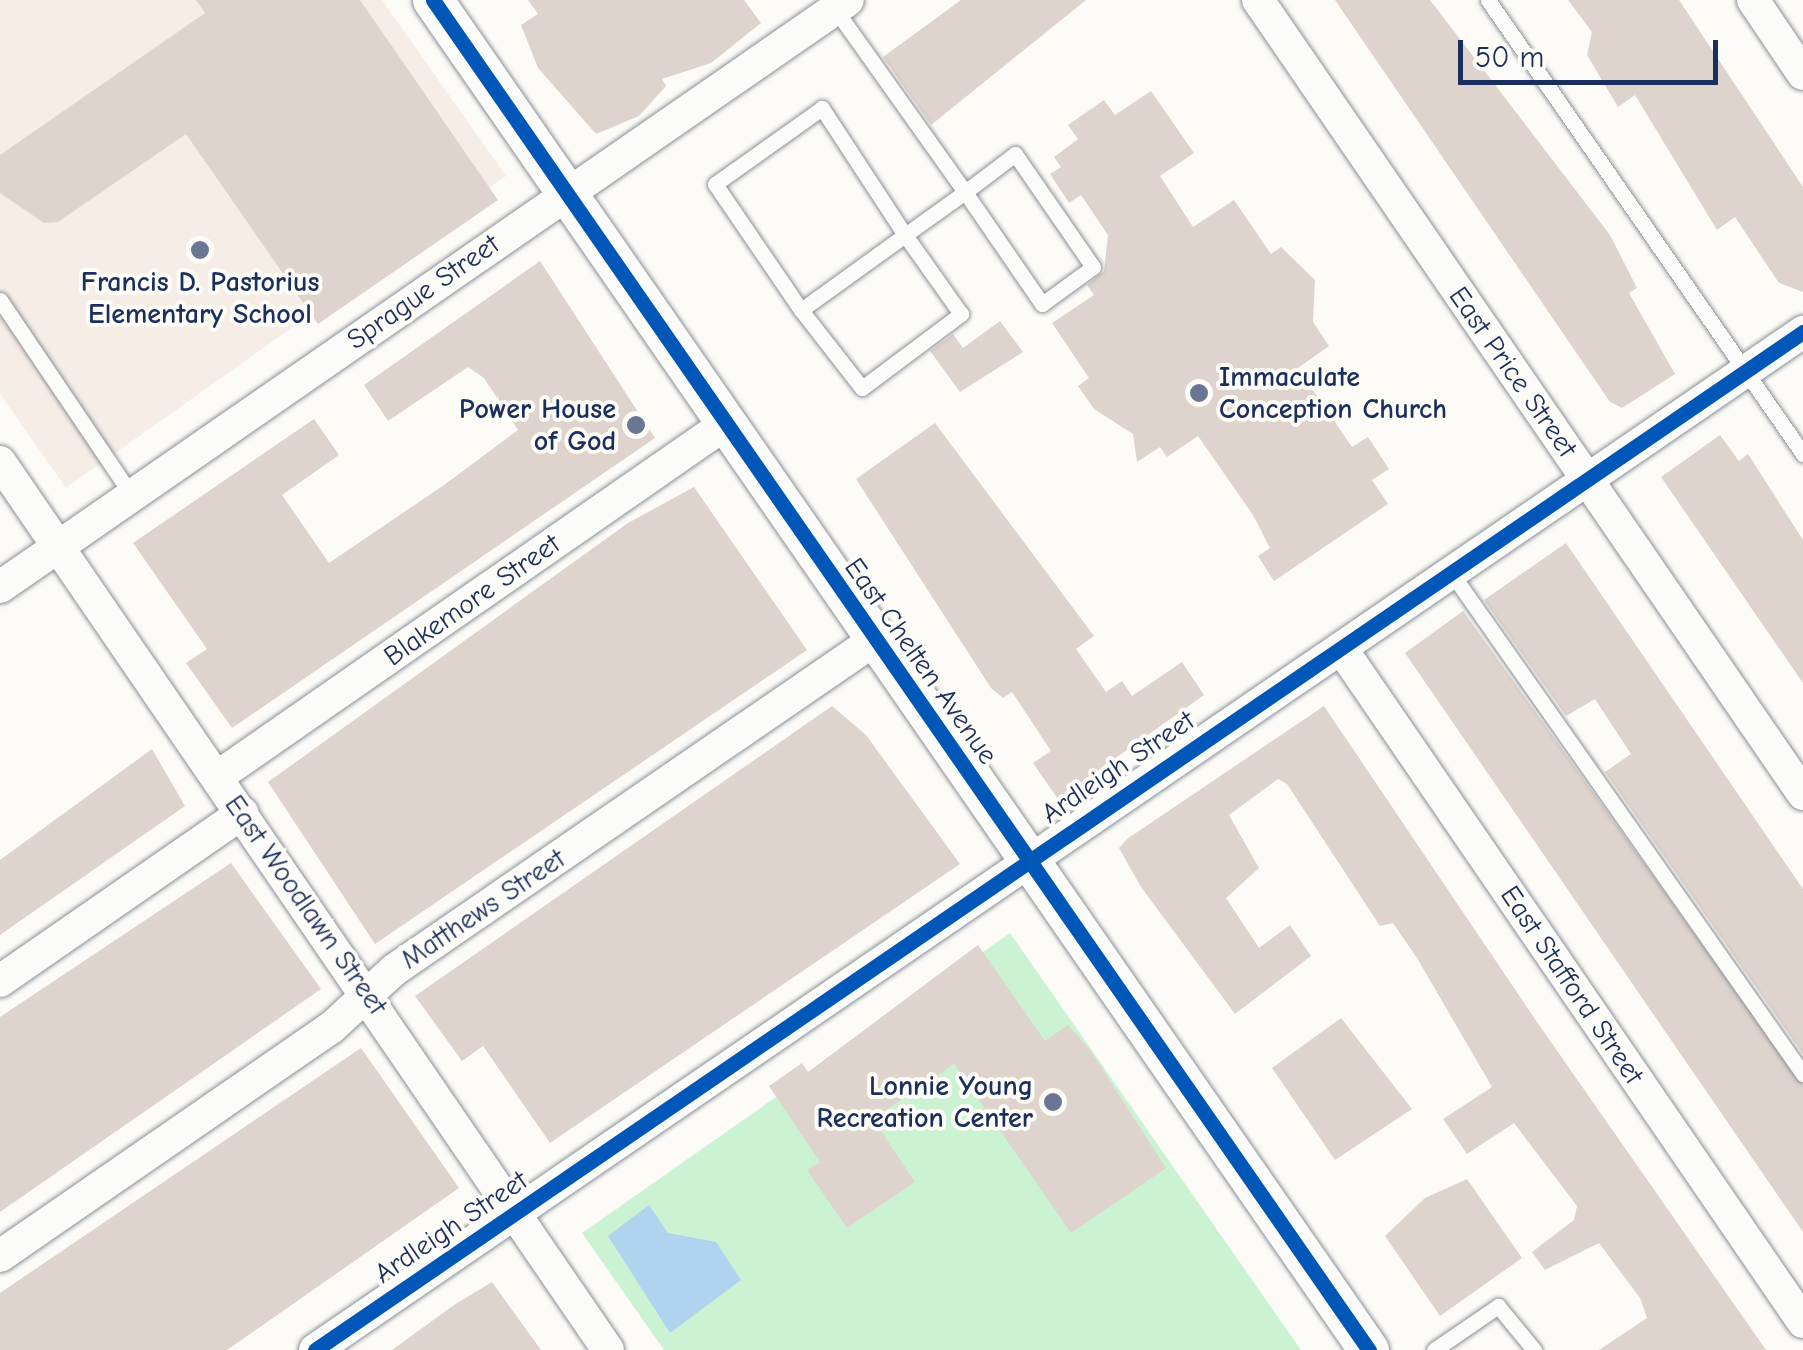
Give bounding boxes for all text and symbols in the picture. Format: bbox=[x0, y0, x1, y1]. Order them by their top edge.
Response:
scale bar bbox=[1463, 20, 1723, 82]
text: 50 m bbox=[1475, 40, 1544, 75]
street label: Sprague Street bbox=[340, 227, 506, 357]
marker: Francis D. Pastorius Elementary School bbox=[189, 239, 211, 261]
place label: Francis D. Pastorius Elementary School bbox=[81, 265, 319, 331]
street label: East Price Street bbox=[1442, 280, 1584, 464]
place label: Immaculate Conception Church bbox=[1219, 360, 1447, 426]
marker: Immaculate Conception Church bbox=[1188, 382, 1210, 404]
place label: Power House of God bbox=[459, 392, 616, 458]
marker: Power House of God bbox=[625, 414, 647, 436]
street label: Blakemore Street bbox=[378, 527, 566, 673]
street label: East Chelten Avenue bbox=[837, 551, 1005, 771]
street label: Ardleigh Street bbox=[1035, 704, 1201, 830]
street label: East Woodlawn Street bbox=[218, 789, 394, 1021]
street label: Matthews Street bbox=[395, 842, 571, 976]
street label: East Stafford Street bbox=[1493, 879, 1651, 1091]
place label: Lonnie Young Recreation Center bbox=[816, 1069, 1033, 1135]
marker: Lonnie Young Recreation Center bbox=[1042, 1091, 1064, 1113]
street label: Ardleigh Street bbox=[368, 1164, 534, 1290]

